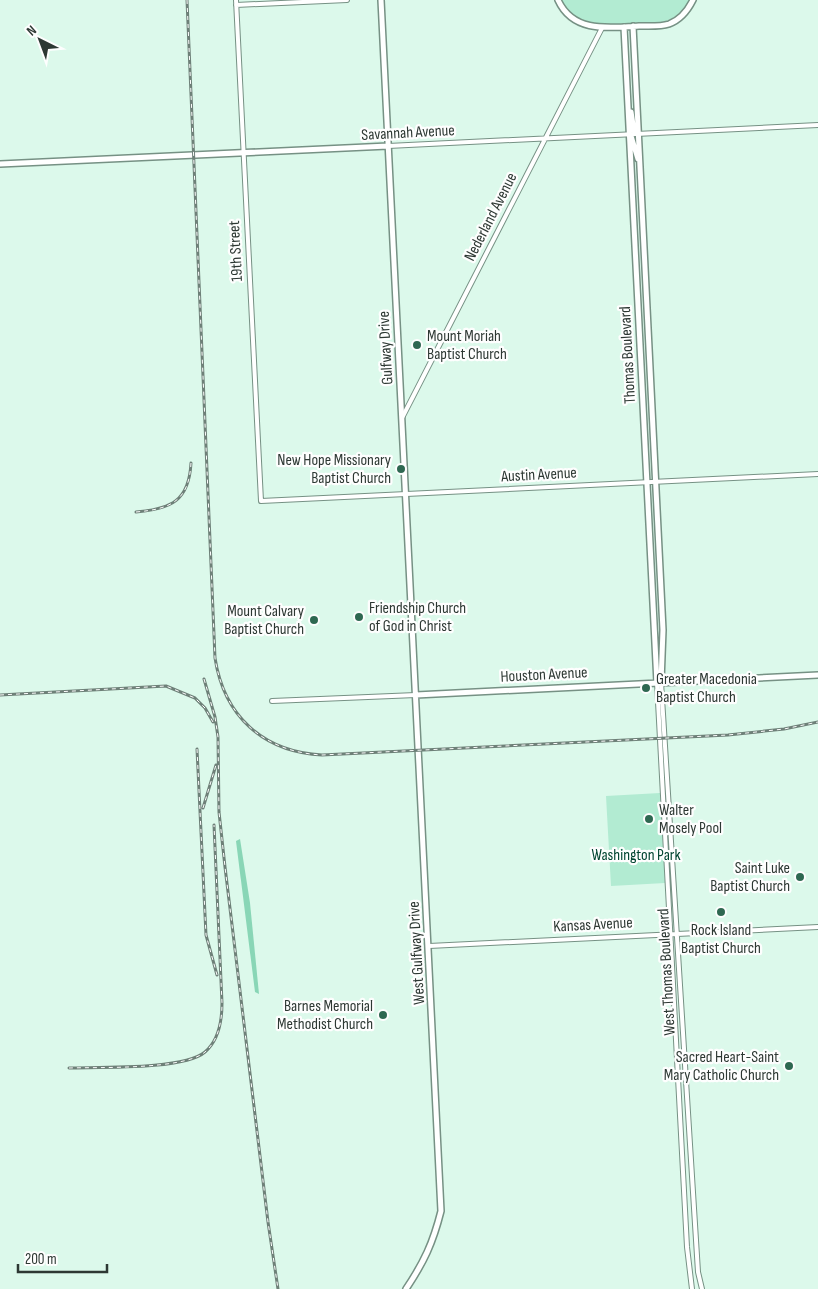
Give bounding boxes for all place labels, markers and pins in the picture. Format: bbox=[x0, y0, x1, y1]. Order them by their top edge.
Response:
place label: Mount Moriah Baptist Church bbox=[427, 327, 507, 364]
marker: Mount Moriah Baptist Church bbox=[411, 339, 423, 351]
place label: New Hope Missionary Baptist Church bbox=[277, 451, 391, 488]
marker: New Hope Missionary Baptist Church bbox=[395, 463, 407, 475]
place label: Friendship Church of God in Christ bbox=[369, 599, 466, 636]
place label: Mount Calvary Baptist Church bbox=[224, 602, 304, 639]
marker: Friendship Church of God in Christ bbox=[353, 611, 365, 623]
marker: Mount Calvary Baptist Church bbox=[308, 614, 320, 626]
place label: Greater Macedonia Baptist Church bbox=[656, 670, 757, 707]
marker: Greater Macedonia Baptist Church bbox=[640, 682, 652, 694]
place label: Walter Mosely Pool bbox=[659, 801, 722, 838]
marker: Walter Mosely Pool bbox=[643, 813, 655, 825]
place label: Saint Luke Baptist Church bbox=[710, 859, 790, 896]
marker: Saint Luke Baptist Church bbox=[794, 871, 806, 883]
marker: Rock Island Baptist Church bbox=[715, 906, 727, 918]
place label: Rock Island Baptist Church bbox=[681, 921, 761, 958]
place label: Barnes Memorial Methodist Church bbox=[277, 997, 373, 1034]
marker: Barnes Memorial Methodist Church bbox=[377, 1009, 389, 1021]
place label: Sacred Heart-Saint Mary Catholic Church bbox=[664, 1048, 779, 1085]
marker: Sacred Heart-Saint Mary Catholic Church bbox=[783, 1060, 795, 1072]

